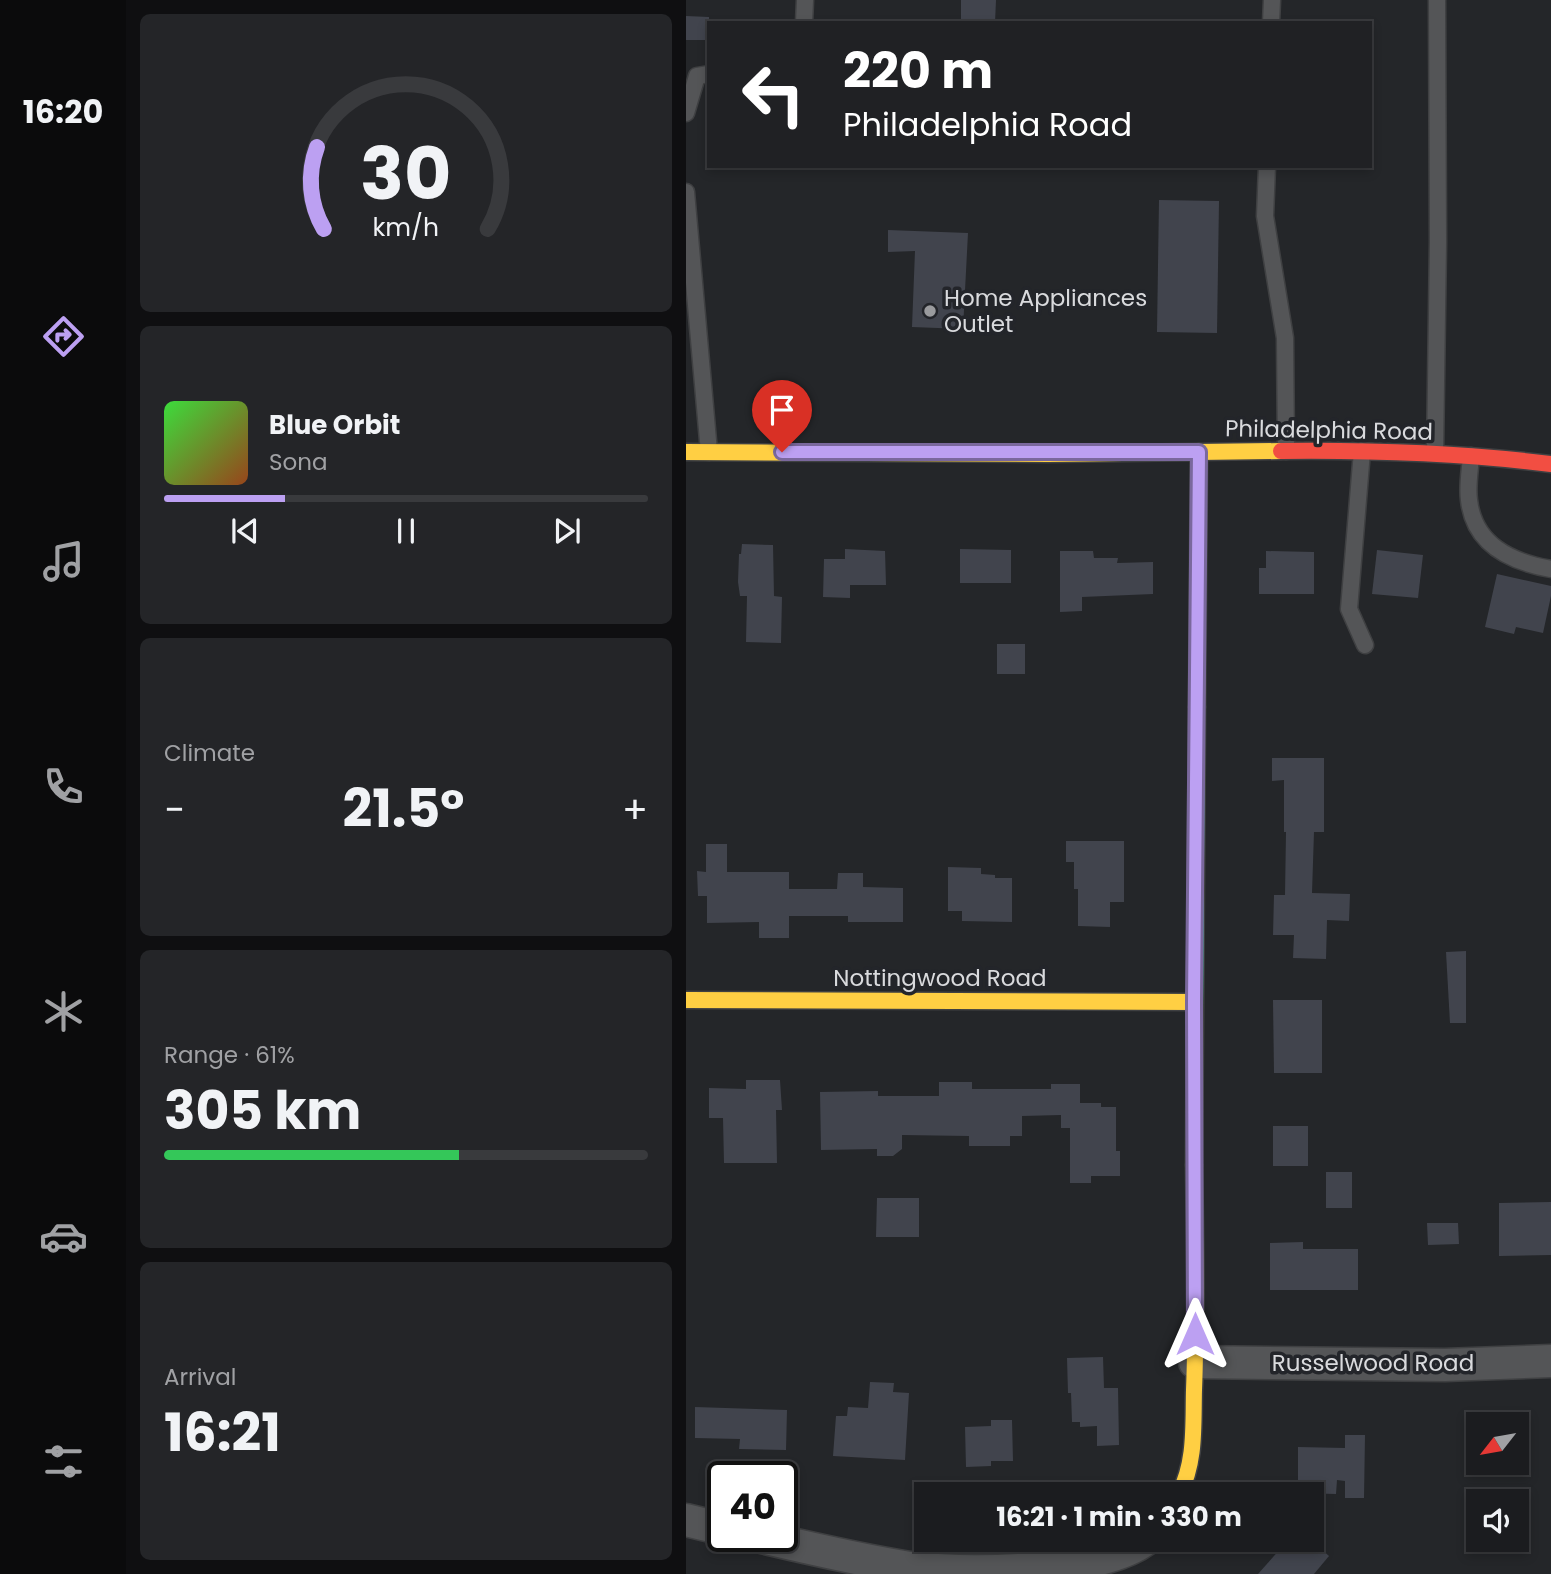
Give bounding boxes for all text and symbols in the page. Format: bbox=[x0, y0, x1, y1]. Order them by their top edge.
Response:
text: 220 m bbox=[843, 37, 993, 105]
icon: left bbox=[728, 49, 819, 140]
text: 16:20 bbox=[23, 89, 103, 134]
text: Philadelphia Road bbox=[843, 102, 1132, 147]
text: 30 bbox=[360, 123, 452, 224]
text: km/h bbox=[373, 210, 439, 245]
place label: Home Appliances Outlet bbox=[944, 282, 1147, 340]
marker: Home Appliances Outlet bbox=[922, 303, 938, 319]
icon: directions bbox=[39, 312, 88, 361]
pin bbox=[752, 380, 812, 452]
icon: arrive bbox=[763, 391, 801, 429]
text: Blue Orbit bbox=[269, 407, 400, 443]
street label: Philadelphia Road bbox=[1225, 412, 1433, 448]
text: Sona bbox=[269, 446, 328, 478]
icon: previous bbox=[226, 512, 264, 550]
icon: pause bbox=[387, 512, 425, 550]
icon: next bbox=[548, 512, 586, 550]
icon: music bbox=[39, 537, 88, 586]
text: Climate bbox=[164, 737, 255, 769]
icon: phone bbox=[39, 762, 88, 811]
text: 21.5° bbox=[343, 772, 464, 845]
text: − bbox=[164, 783, 185, 836]
text: + bbox=[622, 783, 648, 836]
street label: Nottingwood Road bbox=[833, 962, 1047, 994]
icon: climate bbox=[39, 987, 88, 1036]
text: Range · 61% bbox=[164, 1039, 295, 1071]
text: 305 km bbox=[164, 1074, 361, 1147]
icon: car bbox=[39, 1212, 88, 1261]
position arrow bbox=[1158, 1297, 1232, 1371]
street label: Russelwood Road bbox=[1272, 1347, 1474, 1379]
text: Arrival bbox=[164, 1361, 236, 1393]
text: 16:21 bbox=[164, 1396, 281, 1469]
north arrow bbox=[1466, 1412, 1530, 1475]
map controls bbox=[1466, 1412, 1529, 1552]
icon: filters bbox=[39, 1437, 88, 1486]
speed limit sign: 40 bbox=[707, 1461, 798, 1552]
button: sound bbox=[1466, 1489, 1529, 1552]
text: 16:21 · 1 min · 330 m bbox=[996, 1499, 1242, 1535]

